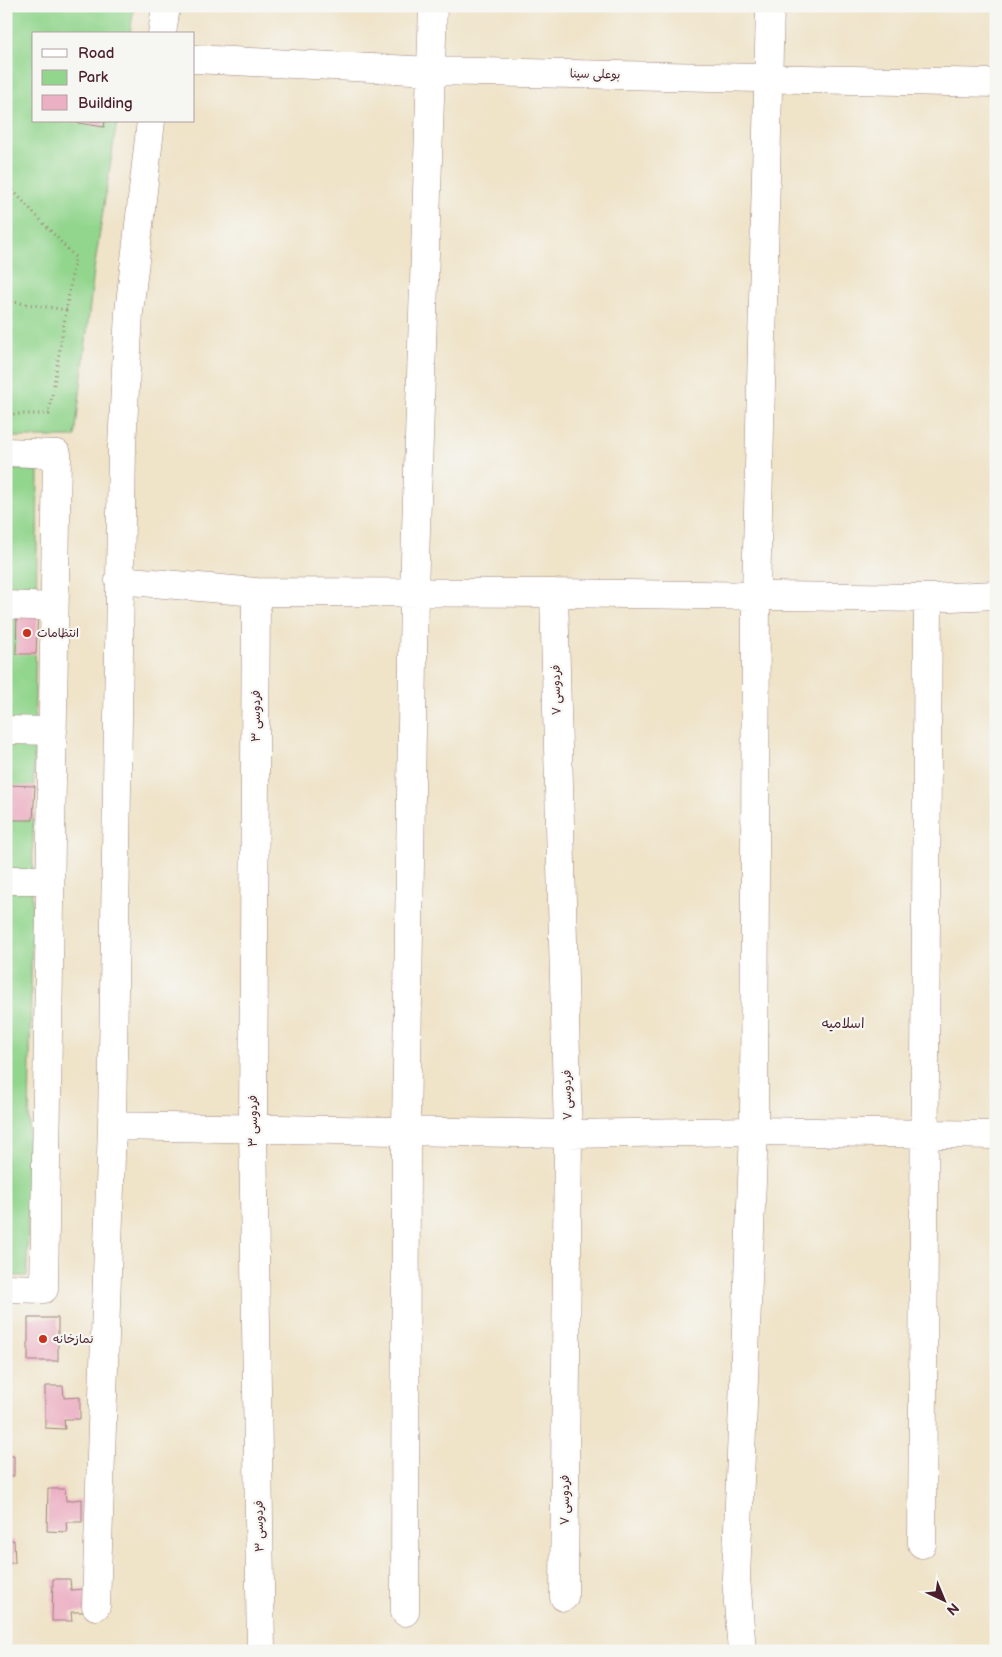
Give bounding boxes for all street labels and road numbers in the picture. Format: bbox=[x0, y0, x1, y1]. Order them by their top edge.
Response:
street label: بوعلی سینا bbox=[570, 67, 620, 82]
street label: فردوسی ۷ bbox=[549, 665, 564, 715]
street label: فردوسی ۳ bbox=[249, 690, 264, 742]
street label: فردوسی ۷ bbox=[560, 1070, 575, 1120]
street label: فردوسی ۳ bbox=[246, 1095, 261, 1147]
street label: فردوسی ۷ bbox=[558, 1475, 573, 1525]
street label: فردوسی ۳ bbox=[252, 1500, 267, 1552]

